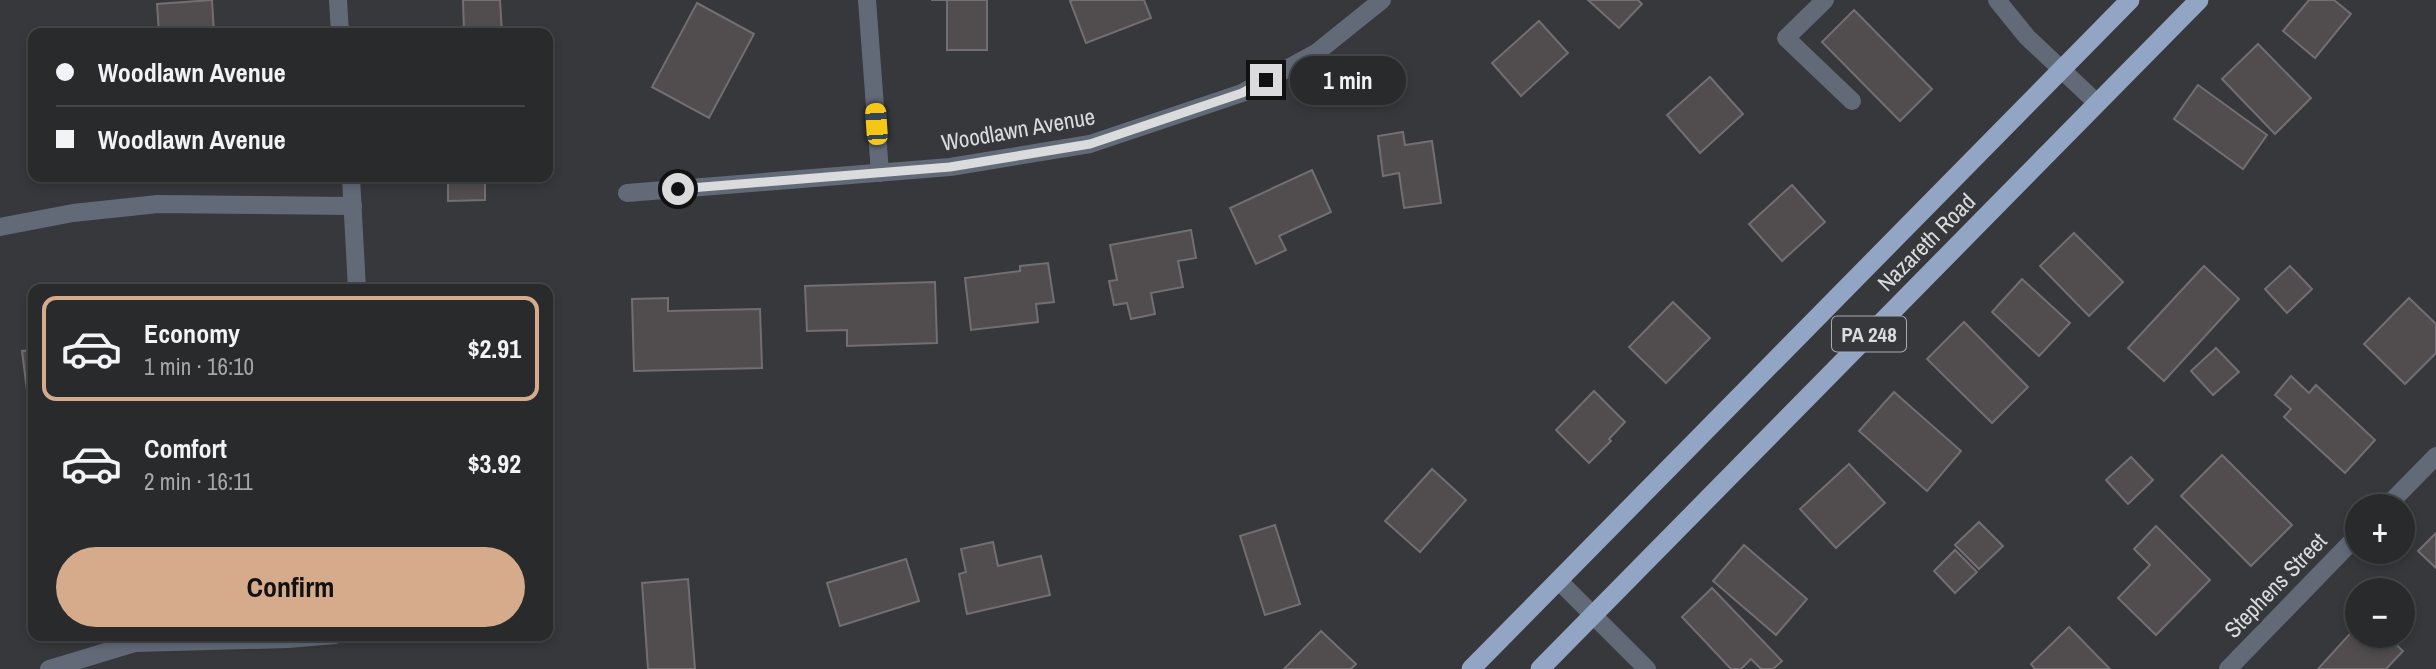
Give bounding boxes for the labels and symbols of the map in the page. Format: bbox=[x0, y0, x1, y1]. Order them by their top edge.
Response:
callout: 1 min bbox=[1290, 56, 1406, 104]
route end bbox=[1250, 64, 1282, 96]
street label: Woodlawn Avenue bbox=[939, 100, 1097, 158]
car bbox=[865, 102, 888, 146]
route start bbox=[662, 173, 694, 205]
street label: Nazareth Road bbox=[1870, 186, 1982, 298]
road number: PA 248 bbox=[1832, 316, 1906, 352]
street label: Stephens Street bbox=[2217, 526, 2333, 644]

